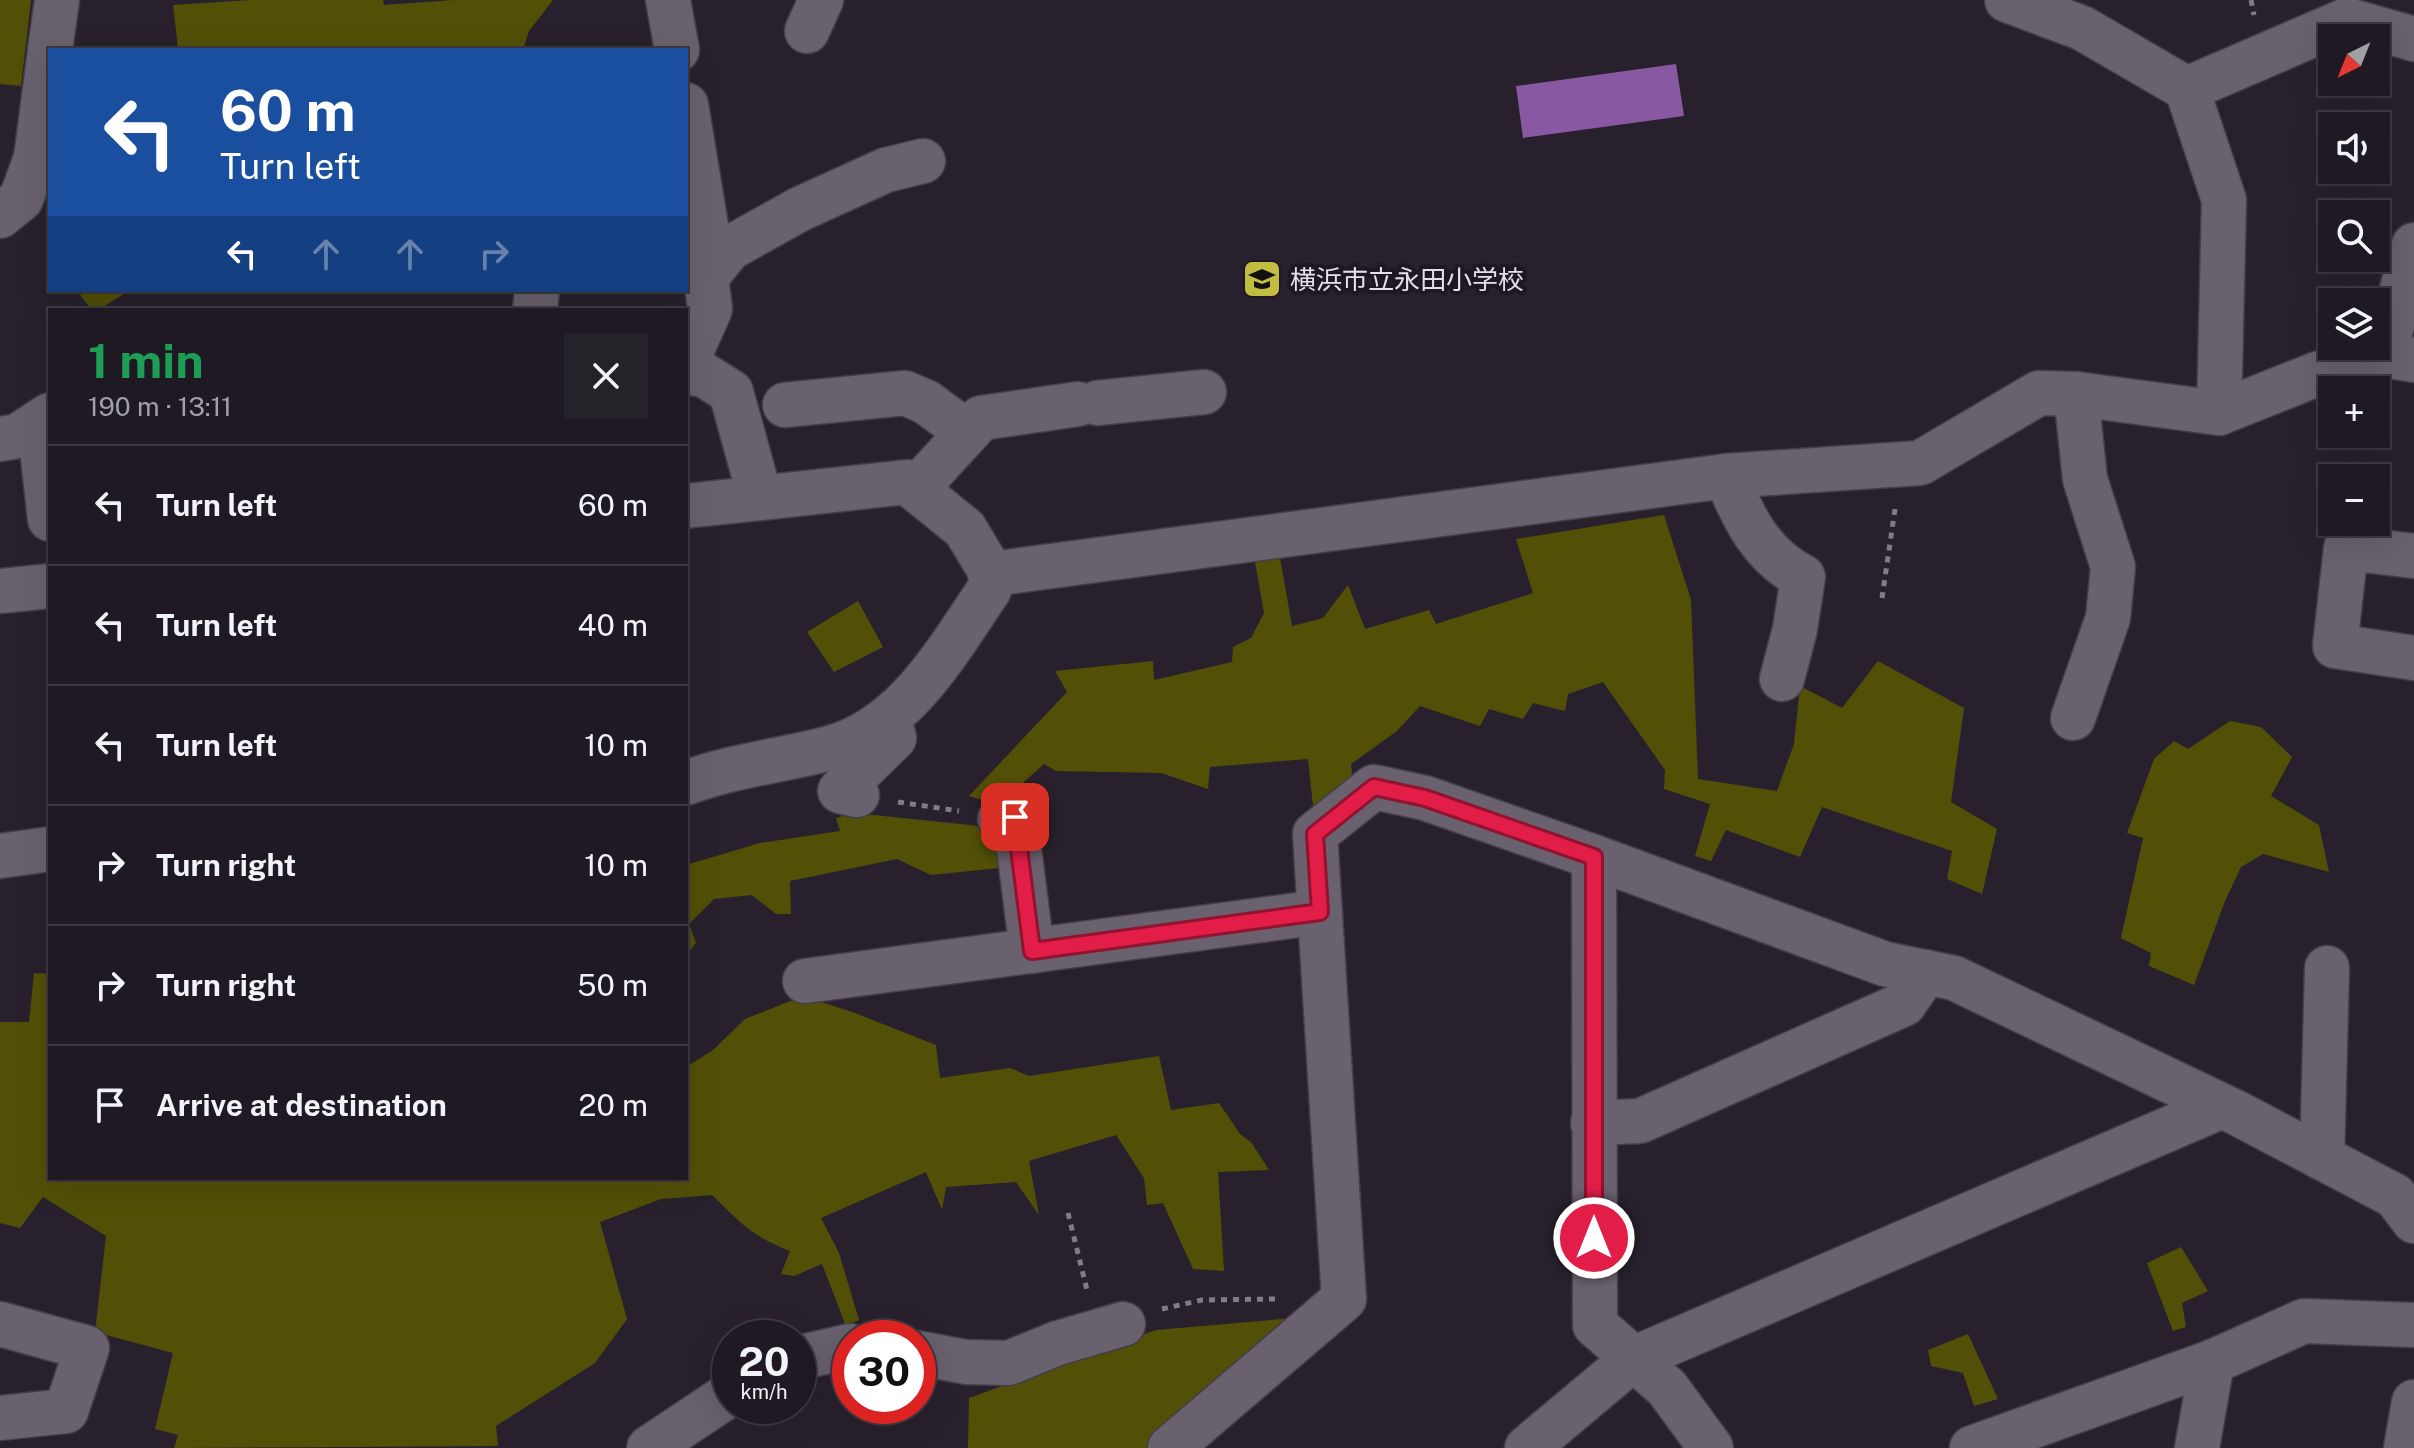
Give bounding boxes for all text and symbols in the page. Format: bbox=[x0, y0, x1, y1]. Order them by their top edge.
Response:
north arrow bbox=[2318, 24, 2390, 96]
map controls bbox=[2318, 24, 2390, 536]
text: 60 m bbox=[220, 78, 356, 144]
icon: left bbox=[88, 80, 192, 184]
button: sound bbox=[2318, 112, 2390, 184]
text: Turn left bbox=[220, 145, 361, 187]
button: search bbox=[2318, 200, 2390, 272]
icon: left bbox=[220, 232, 264, 276]
icon: ahead bbox=[304, 232, 348, 276]
icon: ahead bbox=[388, 232, 432, 276]
icon: right bbox=[472, 232, 516, 276]
school or university icon: 横浜市立永田小学校 bbox=[1241, 258, 1283, 300]
place label: 横浜市立永田小学校 bbox=[1290, 264, 1524, 295]
button: layers bbox=[2318, 288, 2390, 360]
text: 1 min bbox=[88, 332, 204, 389]
button: close bbox=[564, 334, 648, 418]
button: + bbox=[2318, 376, 2390, 448]
text: 190 m · 13:11 bbox=[88, 391, 232, 422]
button: − bbox=[2318, 464, 2390, 536]
icon: left bbox=[88, 483, 132, 527]
text: Turn left bbox=[156, 487, 277, 523]
text: 60 m bbox=[578, 487, 648, 523]
icon: left bbox=[88, 603, 132, 647]
text: Turn left bbox=[156, 607, 277, 643]
text: 40 m bbox=[578, 607, 648, 643]
icon: left bbox=[88, 723, 132, 767]
text: Turn left bbox=[156, 727, 277, 763]
text: 10 m bbox=[584, 727, 648, 763]
pin bbox=[981, 783, 1049, 851]
icon: arrive bbox=[993, 795, 1037, 839]
icon: right bbox=[88, 843, 132, 887]
text: Turn right bbox=[156, 847, 296, 883]
text: 10 m bbox=[584, 847, 648, 883]
icon: right bbox=[88, 963, 132, 1007]
text: Turn right bbox=[156, 967, 296, 1003]
text: 50 m bbox=[577, 967, 648, 1003]
icon: arrive bbox=[88, 1083, 132, 1127]
text: Arrive at destination bbox=[156, 1087, 447, 1123]
text: 20 m bbox=[579, 1087, 648, 1123]
position arrow bbox=[1552, 1196, 1636, 1280]
speed limit sign: 30 bbox=[832, 1320, 936, 1424]
text: 20 bbox=[738, 1338, 790, 1385]
text: km/h bbox=[740, 1380, 788, 1404]

